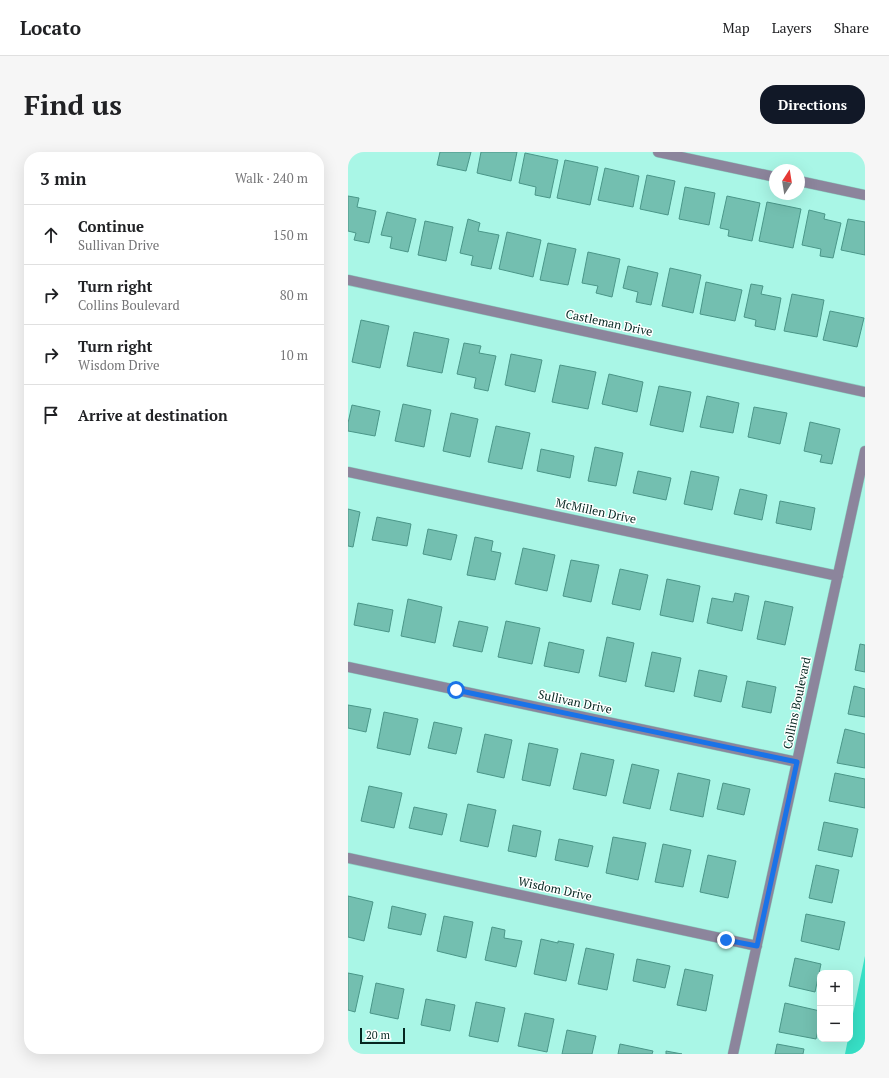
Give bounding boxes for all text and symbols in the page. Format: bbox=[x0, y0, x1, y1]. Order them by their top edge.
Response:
text: Locato bbox=[20, 15, 81, 40]
text: Map bbox=[723, 18, 750, 37]
text: Layers bbox=[772, 18, 812, 37]
text: Share bbox=[834, 18, 869, 37]
button: Directions bbox=[760, 85, 865, 124]
text: Find us bbox=[24, 86, 122, 123]
north arrow bbox=[769, 164, 805, 200]
text: 3 min bbox=[40, 167, 87, 190]
text: Walk · 240 m bbox=[235, 169, 308, 187]
text: Continue bbox=[78, 216, 144, 236]
icon: ahead bbox=[40, 224, 62, 246]
text: 150 m bbox=[273, 226, 308, 244]
text: Sullivan Drive bbox=[78, 236, 159, 254]
text: Turn right bbox=[78, 276, 153, 296]
icon: right bbox=[40, 284, 62, 306]
text: 80 m bbox=[280, 286, 308, 304]
text: Collins Boulevard bbox=[78, 296, 180, 314]
street label: Castleman Drive bbox=[564, 306, 654, 339]
text: Turn right bbox=[78, 336, 153, 356]
icon: right bbox=[40, 344, 62, 366]
text: 10 m bbox=[280, 346, 308, 364]
text: Wisdom Drive bbox=[78, 356, 159, 374]
icon: arrive bbox=[40, 404, 62, 426]
text: Arrive at destination bbox=[78, 405, 228, 425]
street label: McMillen Drive bbox=[554, 495, 638, 526]
street label: Collins Boulevard bbox=[779, 655, 814, 750]
route start bbox=[447, 681, 465, 699]
street label: Sullivan Drive bbox=[537, 686, 613, 717]
street label: Wisdom Drive bbox=[517, 873, 593, 904]
route end bbox=[717, 931, 735, 949]
map controls bbox=[817, 970, 853, 1042]
button: + bbox=[817, 970, 853, 1006]
button: − bbox=[817, 1006, 853, 1042]
scale bar bbox=[360, 1026, 405, 1045]
text: 20 m bbox=[366, 1028, 390, 1042]

